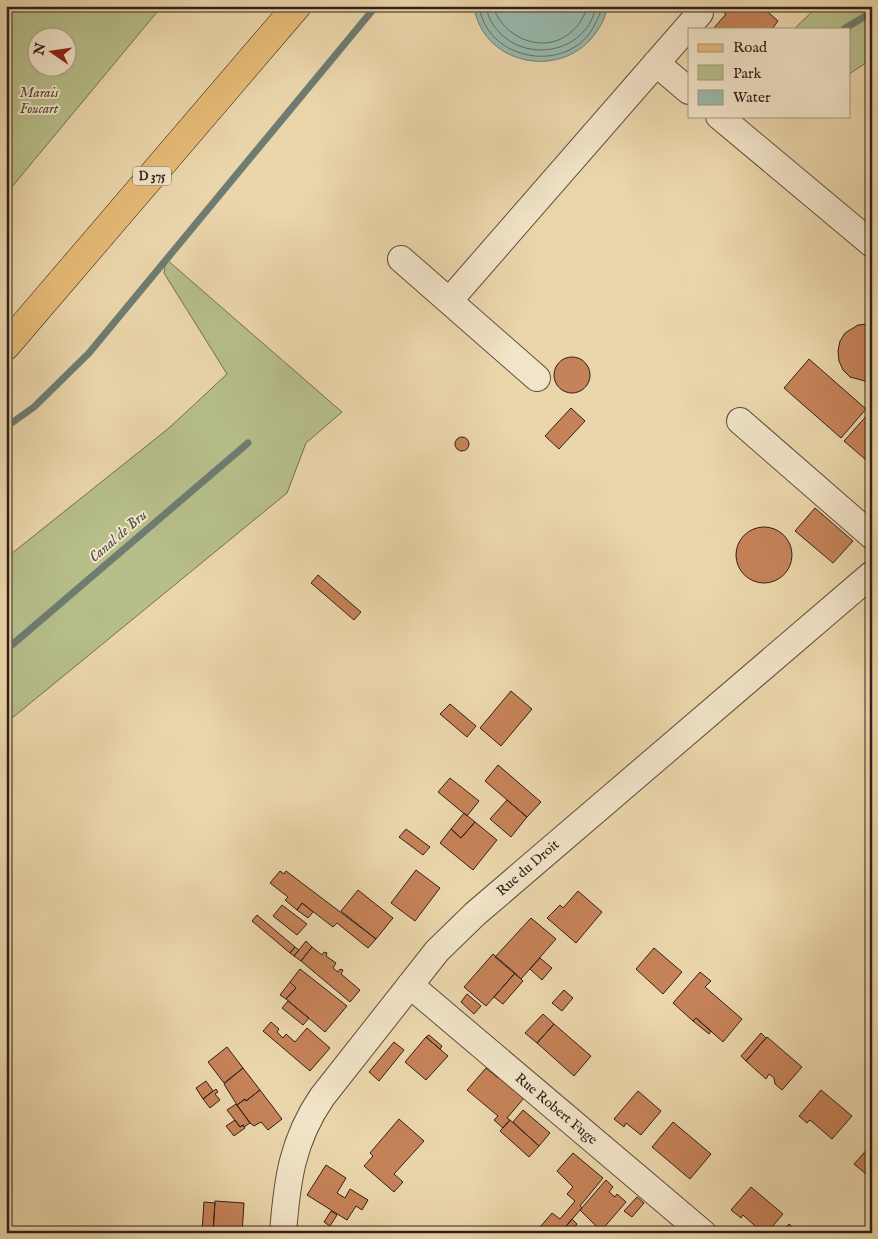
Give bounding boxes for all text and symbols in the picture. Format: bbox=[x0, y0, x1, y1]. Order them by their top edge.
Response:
north arrow bbox=[28, 28, 78, 78]
legend bbox=[688, 28, 850, 118]
text: Road bbox=[733, 38, 768, 57]
text: N bbox=[30, 41, 50, 58]
text: Park bbox=[733, 64, 763, 83]
park label: Marais Foucart bbox=[19, 84, 60, 118]
text: Water bbox=[733, 88, 771, 107]
road number: D 375 bbox=[133, 167, 171, 186]
water label: Canal de Bru bbox=[85, 505, 151, 566]
street label: Rue du Droit bbox=[493, 836, 563, 900]
street label: Rue Robert Fuge bbox=[511, 1069, 601, 1149]

